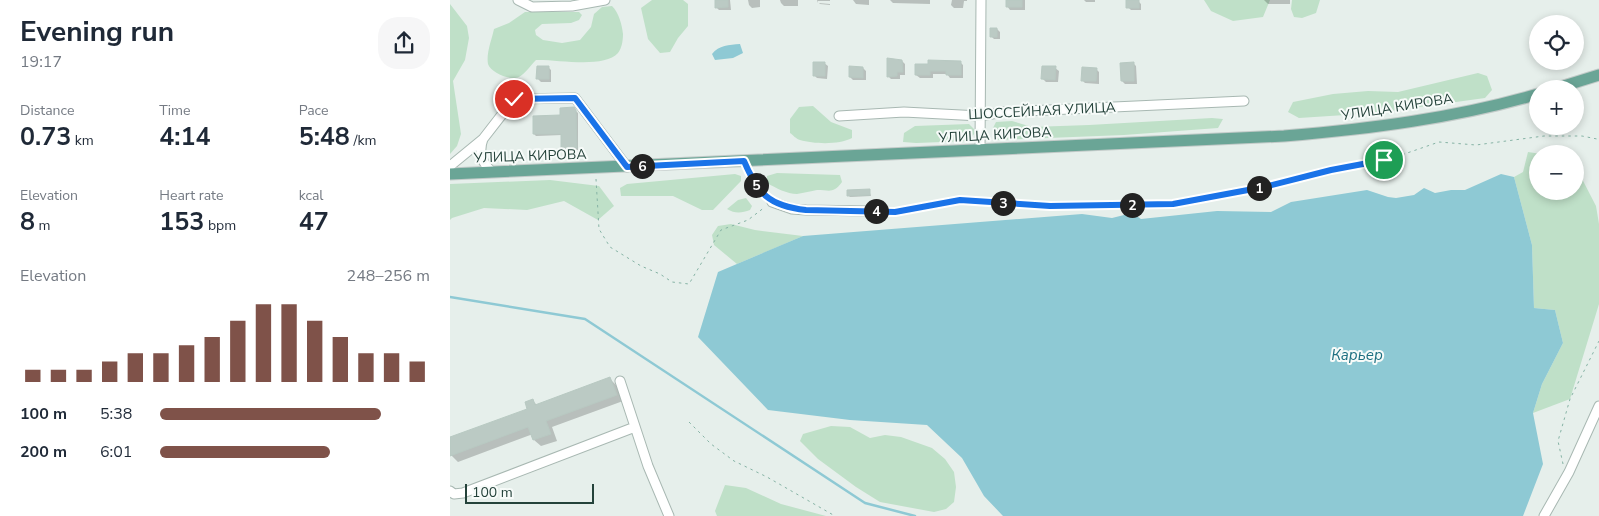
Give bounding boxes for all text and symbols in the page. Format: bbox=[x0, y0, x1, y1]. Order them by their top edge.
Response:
text: Evening run bbox=[20, 13, 174, 51]
map controls bbox=[1529, 15, 1584, 200]
button: locate bbox=[1529, 15, 1584, 70]
button: share bbox=[378, 17, 430, 69]
text: 19:17 bbox=[20, 51, 62, 73]
pin bbox=[493, 78, 535, 120]
button: + bbox=[1529, 80, 1584, 135]
icon: check bbox=[500, 85, 528, 113]
street label: УЛИЦА КИРОВА bbox=[1339, 89, 1454, 125]
street label: ШОССЕЙНАЯ УЛИЦА bbox=[968, 98, 1116, 124]
text: Distance bbox=[20, 101, 74, 120]
text: Time bbox=[159, 101, 190, 120]
text: Pace bbox=[299, 101, 328, 120]
text: 0.73 bbox=[20, 120, 71, 154]
text: 4:14 bbox=[159, 120, 211, 154]
text: 5:48 bbox=[299, 120, 350, 154]
street label: УЛИЦА КИРОВА bbox=[937, 123, 1052, 147]
text: km bbox=[71, 131, 94, 150]
text: /km bbox=[350, 131, 376, 150]
pin bbox=[1363, 139, 1405, 181]
street label: УЛИЦА КИРОВА bbox=[472, 145, 587, 168]
button: − bbox=[1529, 145, 1584, 200]
icon: arrive bbox=[1370, 146, 1398, 174]
pin: 6 bbox=[630, 154, 654, 178]
text: 6 bbox=[638, 157, 647, 176]
pin: 5 bbox=[744, 172, 768, 198]
text: 5 bbox=[752, 176, 761, 195]
pin: 1 bbox=[1246, 176, 1272, 200]
text: 1 bbox=[1255, 179, 1264, 198]
text: Elevation bbox=[20, 186, 78, 205]
text: Heart rate bbox=[159, 186, 223, 205]
text: kcal bbox=[299, 186, 323, 205]
pin: 3 bbox=[990, 190, 1016, 216]
pin: 2 bbox=[1120, 192, 1144, 218]
text: 3 bbox=[999, 194, 1008, 213]
text: 2 bbox=[1128, 196, 1137, 215]
pin: 4 bbox=[864, 198, 888, 224]
text: 4 bbox=[872, 202, 881, 221]
text: 8 bbox=[20, 205, 35, 239]
text: 153 bbox=[159, 205, 204, 239]
text: 47 bbox=[299, 205, 329, 239]
text: m bbox=[35, 216, 51, 235]
text: bpm bbox=[204, 216, 236, 235]
text: Elevation bbox=[20, 265, 86, 287]
text: 248–256 m bbox=[347, 265, 430, 287]
water label: Карьер bbox=[1331, 345, 1383, 365]
text: 100 m bbox=[20, 403, 67, 425]
text: 5:38 bbox=[100, 403, 132, 425]
text: 200 m bbox=[20, 441, 67, 463]
text: 6:01 bbox=[100, 441, 132, 463]
scale bar bbox=[465, 481, 594, 504]
text: 100 m bbox=[472, 483, 513, 502]

